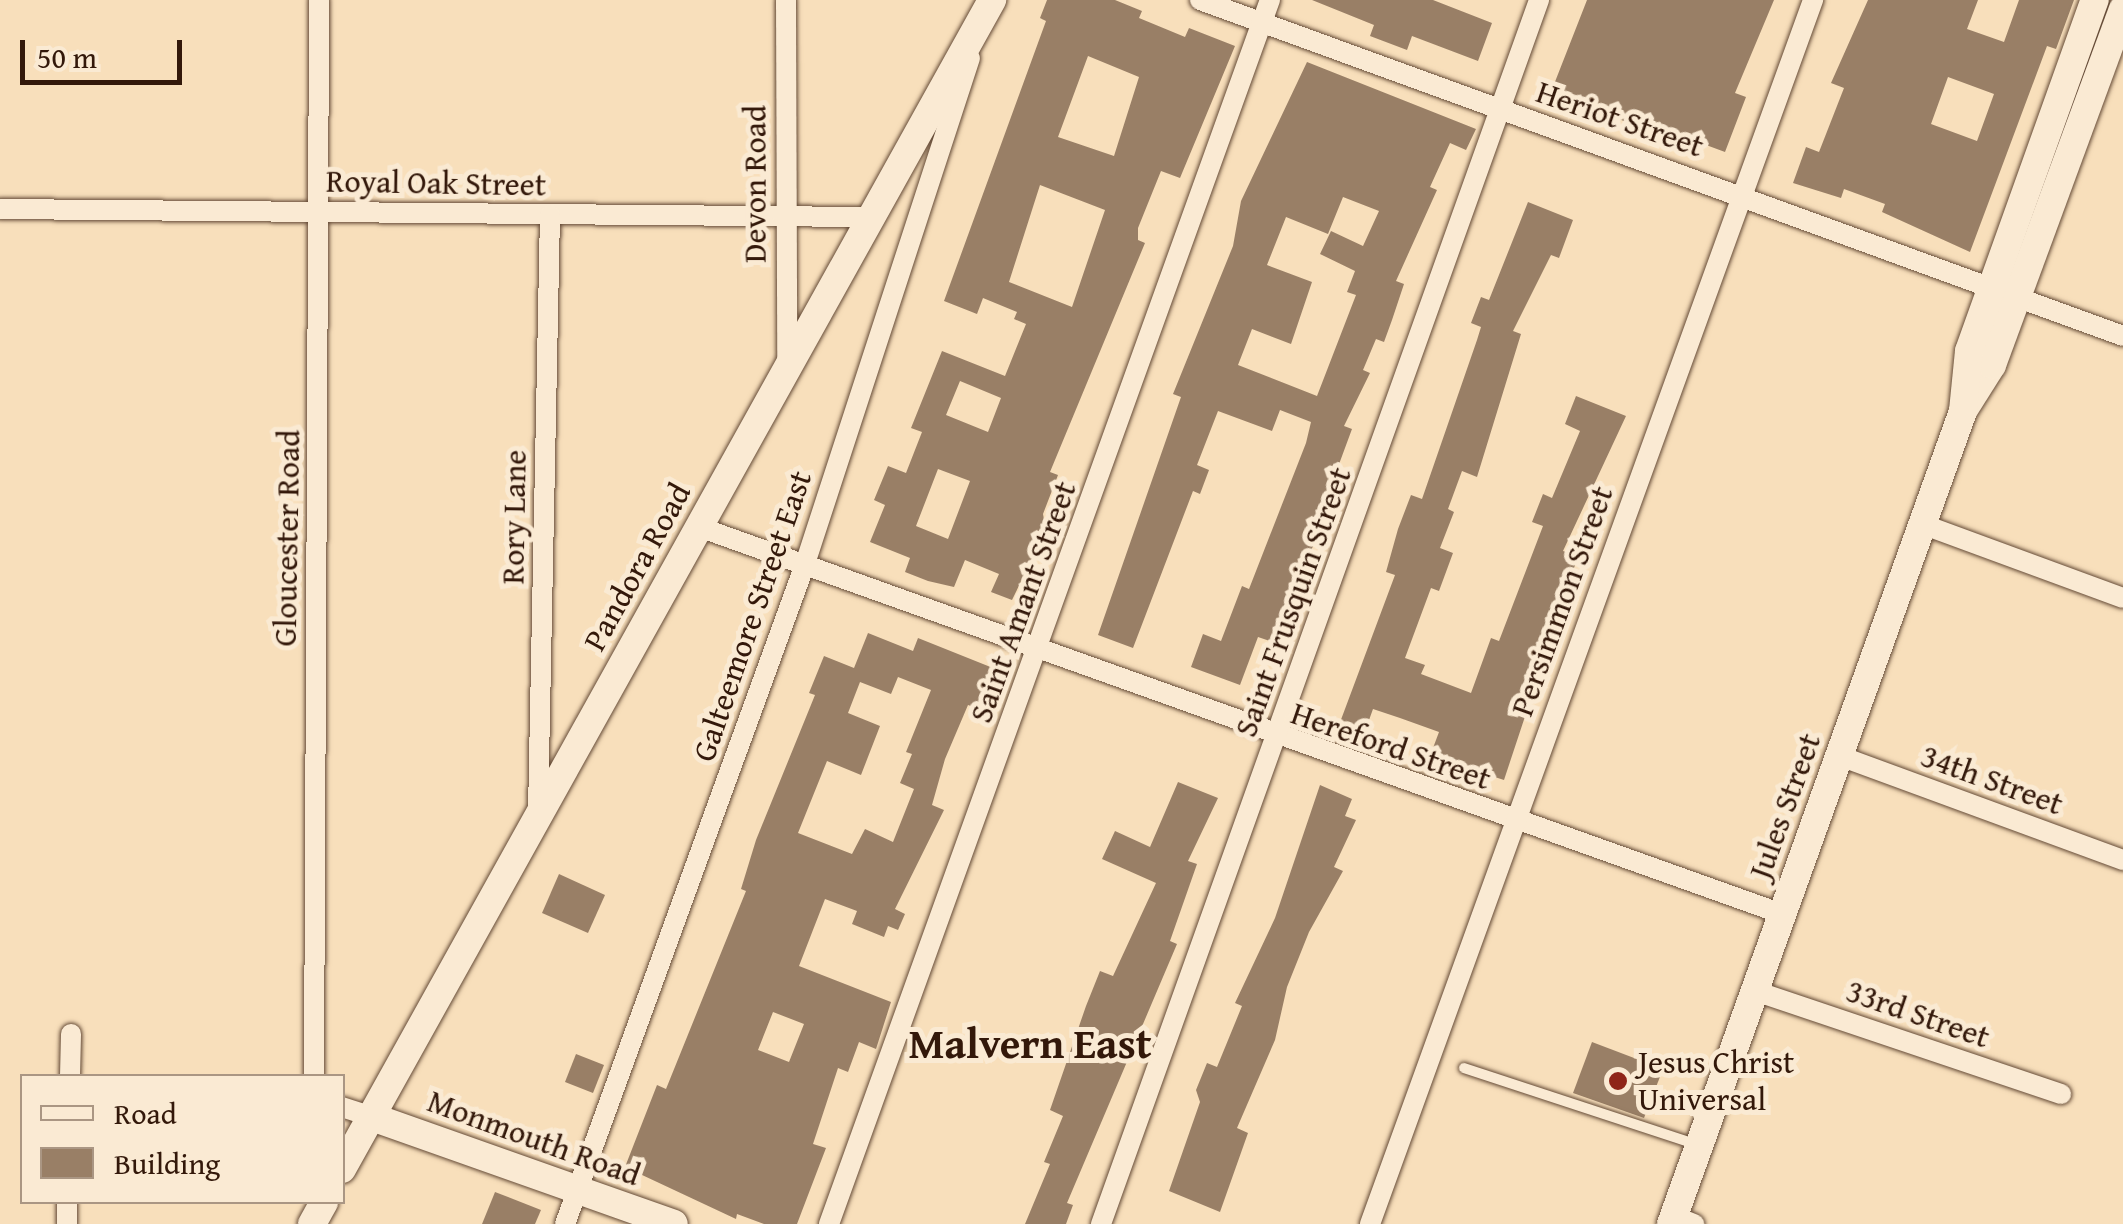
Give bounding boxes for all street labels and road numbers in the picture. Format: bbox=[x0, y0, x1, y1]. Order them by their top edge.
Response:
street label: Heriot Street bbox=[1531, 73, 1709, 165]
street label: Devon Road bbox=[736, 105, 774, 263]
street label: Royal Oak Street bbox=[326, 162, 546, 204]
street label: Gloucester Road bbox=[266, 429, 308, 647]
street label: Rory Lane bbox=[494, 449, 534, 585]
street label: Saint Frusquin Street bbox=[1226, 462, 1360, 742]
street label: Galteemore Street East bbox=[684, 466, 820, 766]
street label: Pandora Road bbox=[575, 476, 699, 658]
street label: Saint Amant Street bbox=[962, 476, 1084, 728]
street label: Persimmon Street bbox=[1503, 481, 1621, 721]
street label: Hereford Street bbox=[1286, 694, 1496, 798]
street label: Jules Street bbox=[1741, 728, 1829, 884]
street label: 34th Street bbox=[1916, 737, 2068, 823]
street label: 33rd Street bbox=[1841, 972, 1995, 1056]
street label: Monmouth Road bbox=[422, 1082, 646, 1194]

